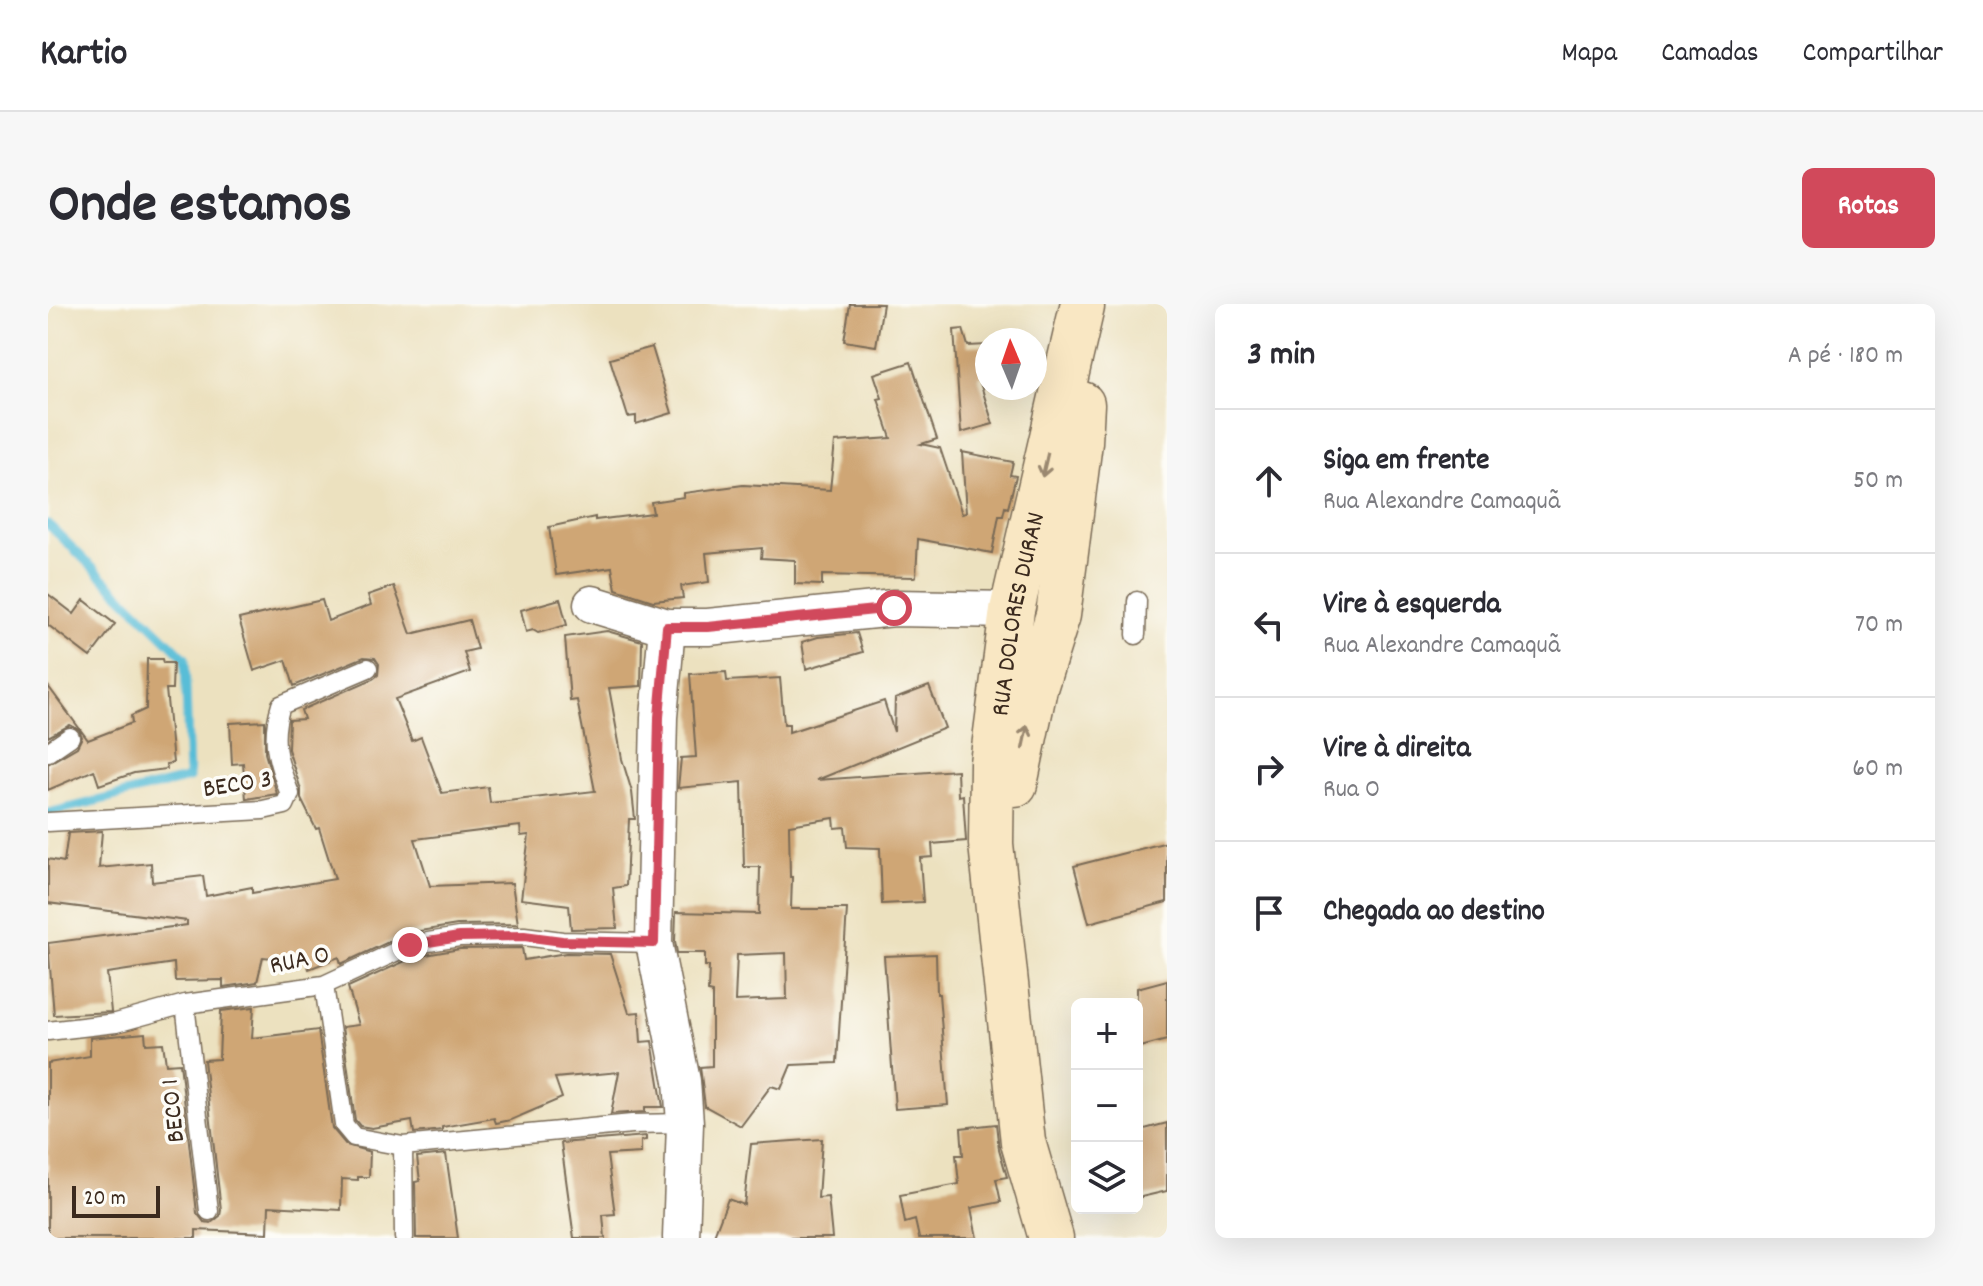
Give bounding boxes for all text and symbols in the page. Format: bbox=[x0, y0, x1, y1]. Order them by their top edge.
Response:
text: Kartio bbox=[40, 28, 127, 83]
text: Mapa bbox=[1562, 35, 1617, 75]
text: Camadas bbox=[1661, 35, 1759, 75]
text: Compartilhar bbox=[1803, 35, 1943, 75]
text: Onde estamos bbox=[48, 168, 352, 248]
button: Rotas bbox=[1802, 168, 1935, 248]
north arrow bbox=[975, 328, 1047, 400]
text: 3 min bbox=[1247, 332, 1315, 381]
text: A pé · 180 m bbox=[1788, 338, 1903, 375]
text: Siga em frente bbox=[1323, 441, 1490, 484]
one-way arrow bbox=[1037, 452, 1052, 478]
icon: ahead bbox=[1247, 459, 1291, 503]
text: 50 m bbox=[1853, 463, 1903, 500]
text: Rua Alexandre Camaquã bbox=[1323, 484, 1561, 521]
street label: RUA DOLORES DURAN bbox=[983, 509, 1056, 718]
text: Vire à esquerda bbox=[1323, 585, 1501, 628]
route start bbox=[876, 590, 912, 626]
icon: left bbox=[1247, 603, 1291, 647]
text: 70 m bbox=[1855, 607, 1903, 644]
text: Rua Alexandre Camaquã bbox=[1323, 628, 1561, 665]
one-way arrow bbox=[1018, 725, 1033, 750]
text: Vire à direita bbox=[1323, 729, 1470, 772]
icon: right bbox=[1247, 747, 1291, 791]
text: 60 m bbox=[1852, 751, 1903, 788]
street label: BECO 3 bbox=[200, 762, 275, 809]
text: Rua O bbox=[1323, 772, 1380, 809]
icon: arrive bbox=[1247, 891, 1291, 935]
text: Chegada ao destino bbox=[1323, 892, 1545, 935]
route end bbox=[392, 927, 428, 963]
street label: RUA O bbox=[266, 937, 333, 986]
map controls bbox=[1071, 998, 1143, 1214]
button: + bbox=[1071, 998, 1143, 1070]
button: − bbox=[1071, 1070, 1143, 1142]
street label: BECO 1 bbox=[153, 1077, 196, 1144]
button: layers bbox=[1071, 1142, 1143, 1214]
scale bar bbox=[72, 1182, 160, 1218]
text: 20 m bbox=[84, 1184, 126, 1215]

